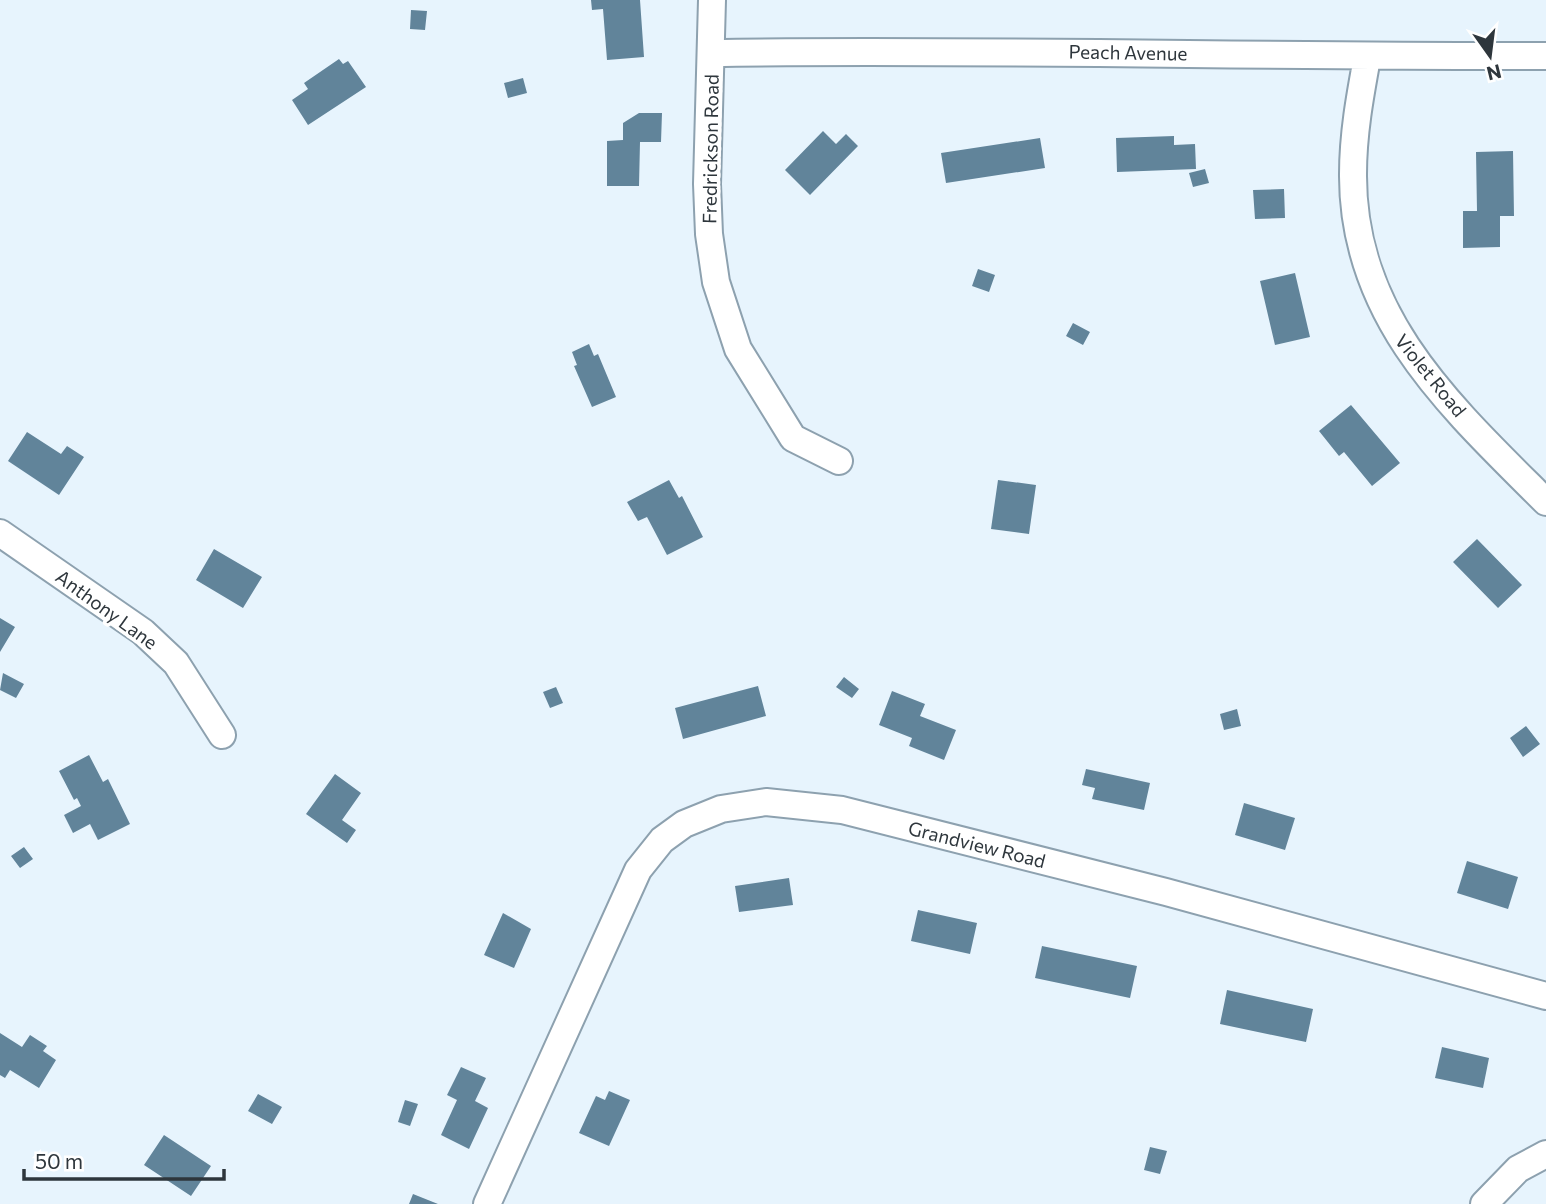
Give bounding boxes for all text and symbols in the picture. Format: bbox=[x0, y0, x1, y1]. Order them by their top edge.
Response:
north arrow bbox=[1455, 21, 1525, 91]
street label: Peach Avenue bbox=[1068, 39, 1188, 65]
text: N bbox=[1485, 60, 1504, 86]
street label: Fredrickson Road bbox=[697, 74, 723, 224]
street label: Violet Road bbox=[1391, 329, 1471, 421]
street label: Anthony Lane bbox=[52, 564, 162, 654]
street label: Grandview Road bbox=[906, 816, 1048, 872]
scale bar bbox=[24, 1138, 224, 1182]
text: 50 m bbox=[35, 1148, 83, 1173]

